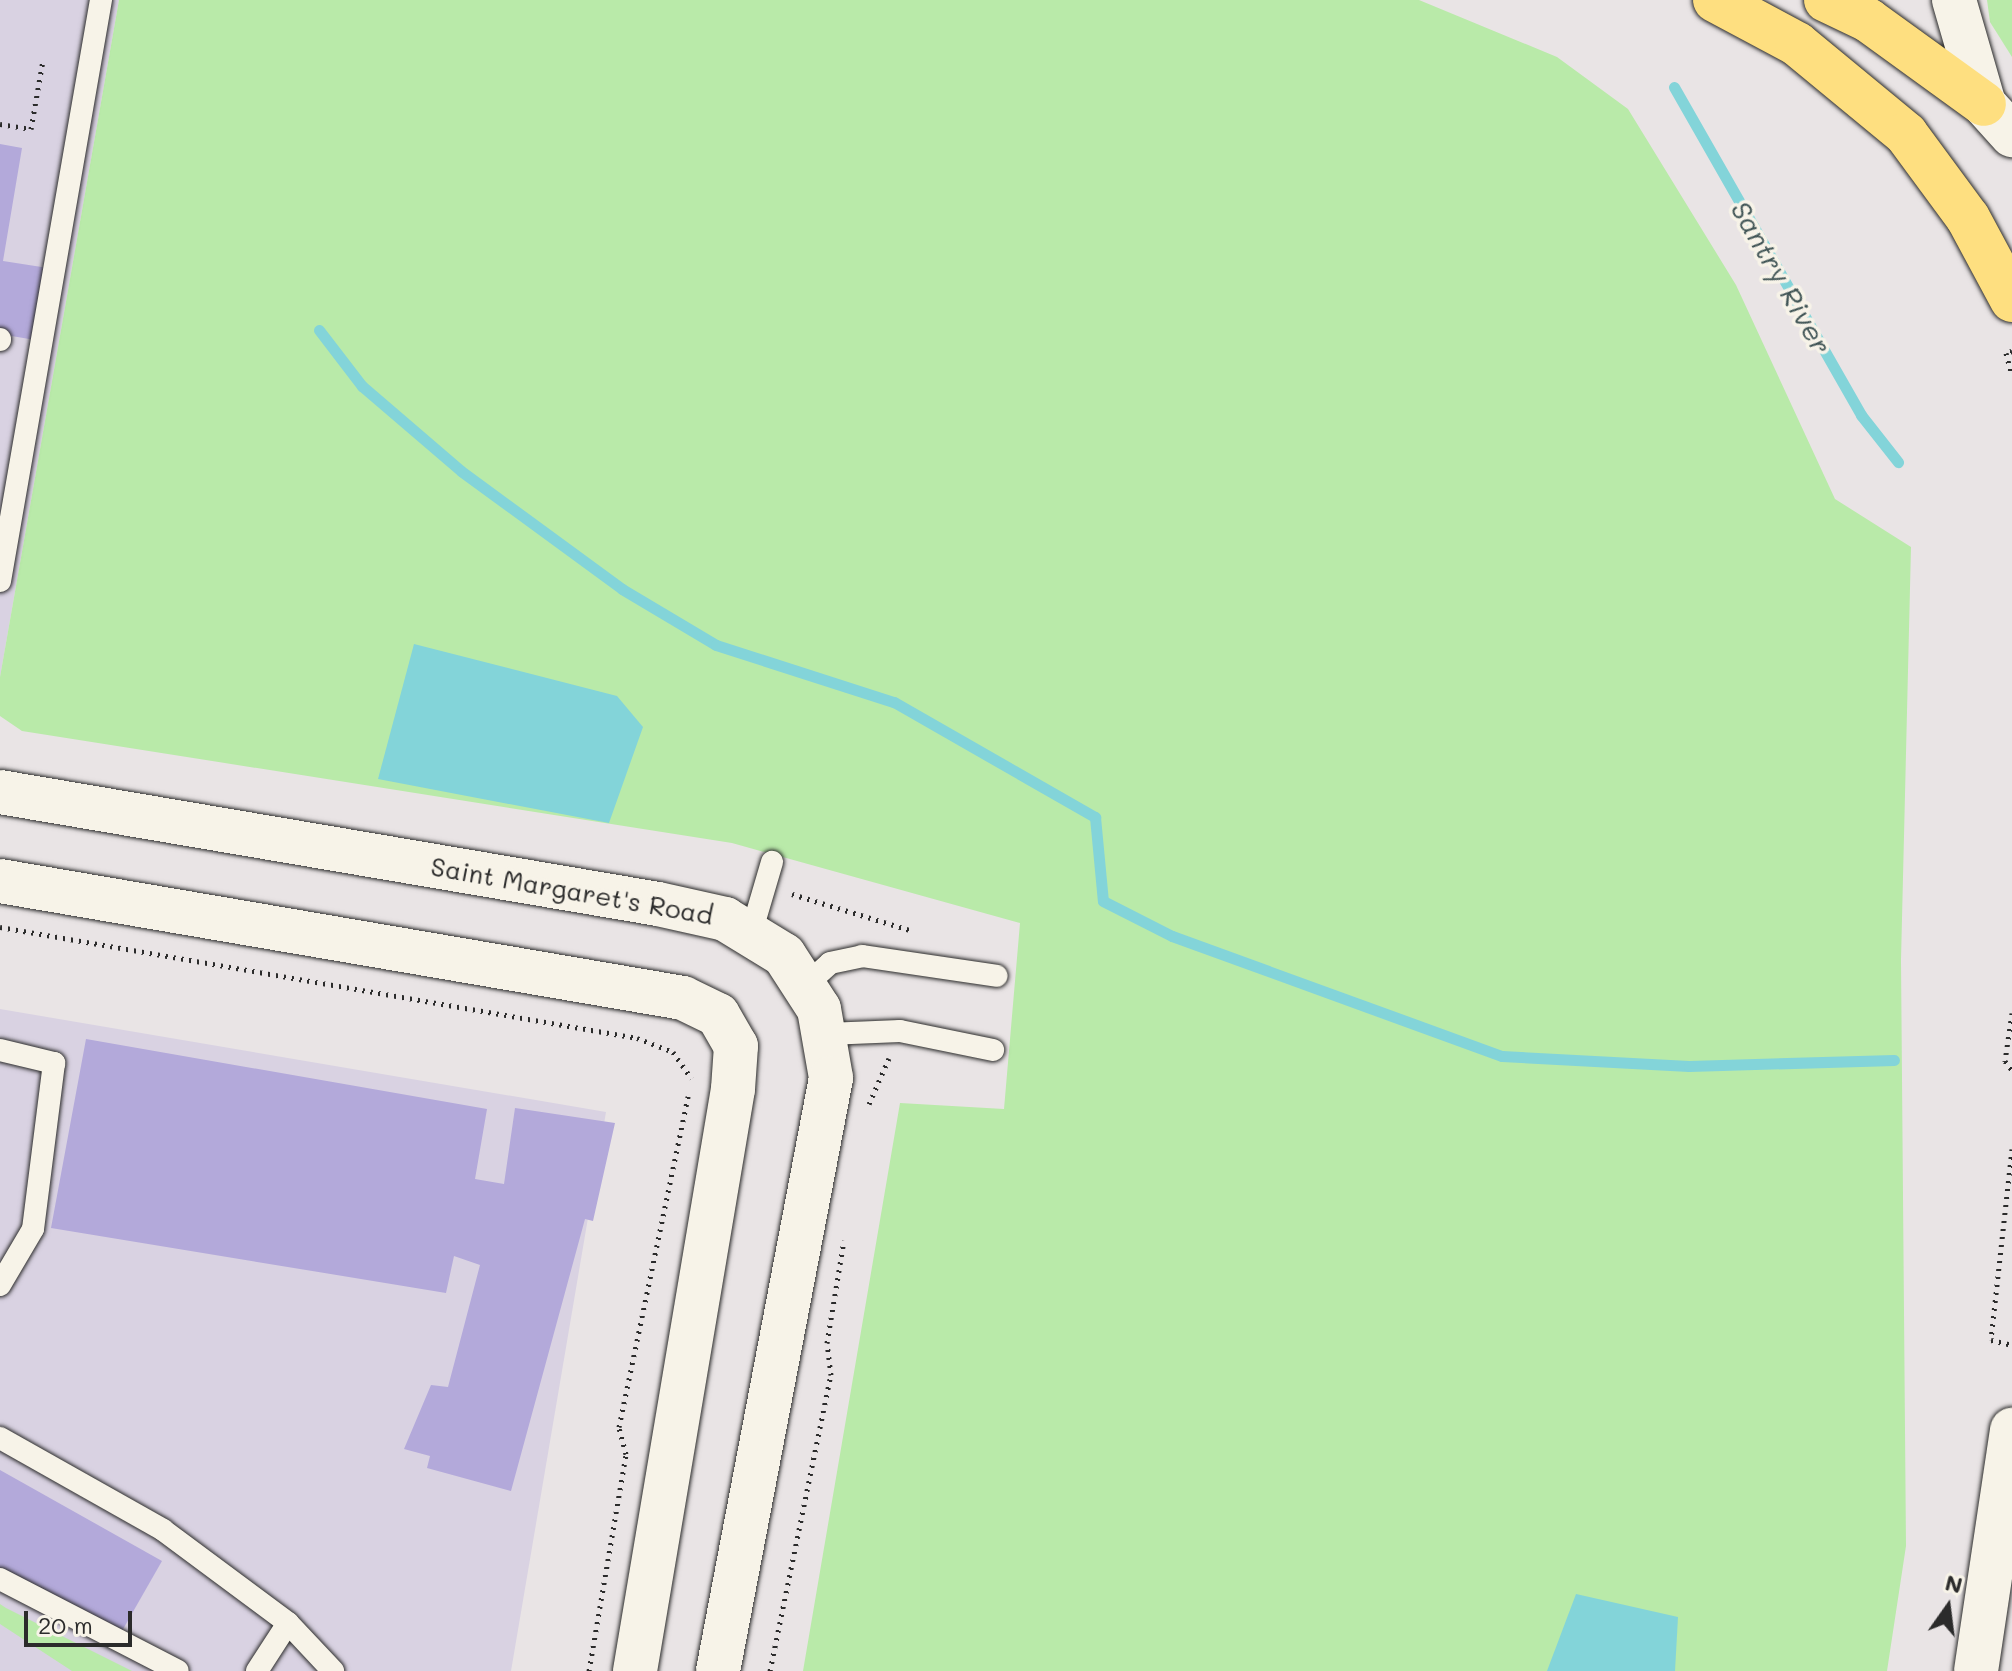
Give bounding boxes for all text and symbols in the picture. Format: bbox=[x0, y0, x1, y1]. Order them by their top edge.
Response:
water label: Santry River bbox=[1725, 194, 1839, 360]
street label: Saint Margaret's Road bbox=[428, 851, 716, 931]
north arrow bbox=[1908, 1567, 1988, 1647]
text: N bbox=[1942, 1567, 1966, 1599]
scale bar bbox=[28, 1595, 136, 1645]
text: 20 m bbox=[38, 1609, 93, 1640]

